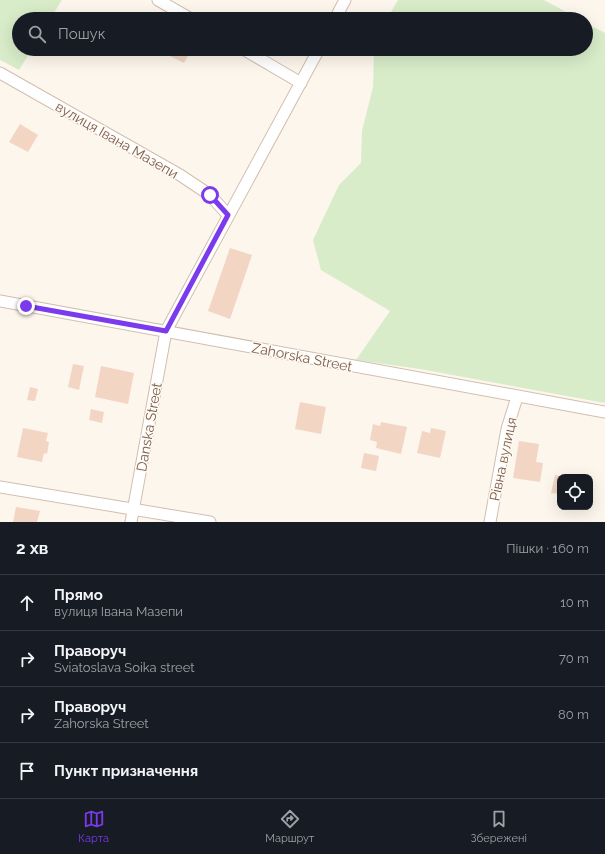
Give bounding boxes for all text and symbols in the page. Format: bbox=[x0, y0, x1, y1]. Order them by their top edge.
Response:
search box bbox=[12, 12, 593, 56]
icon: search bbox=[26, 23, 48, 45]
text: Пошук bbox=[58, 25, 106, 43]
street label: вулиця Івана Мазепи bbox=[53, 98, 181, 182]
route start bbox=[201, 186, 219, 204]
route end bbox=[17, 297, 35, 315]
street label: Zahorska Street bbox=[250, 339, 354, 375]
street label: Danska Street bbox=[133, 381, 165, 473]
street label: Рівна вулиця bbox=[486, 416, 520, 502]
map controls bbox=[557, 474, 593, 510]
button: locate bbox=[557, 474, 593, 510]
text: 2 хв bbox=[16, 538, 48, 558]
text: Пішки · 160 m bbox=[506, 541, 589, 556]
text: Прямо bbox=[54, 586, 103, 604]
icon: ahead bbox=[16, 592, 38, 614]
text: 10 m bbox=[560, 595, 589, 610]
text: вулиця Івана Мазепи bbox=[54, 604, 183, 619]
text: Праворуч bbox=[54, 642, 126, 660]
icon: right bbox=[16, 648, 38, 670]
text: 70 m bbox=[559, 651, 589, 666]
text: Sviatoslava Soika street bbox=[54, 660, 195, 675]
text: Праворуч bbox=[54, 698, 126, 716]
icon: right bbox=[16, 704, 38, 726]
text: 80 m bbox=[558, 707, 589, 722]
text: Zahorska Street bbox=[54, 716, 149, 731]
icon: arrive bbox=[16, 760, 38, 782]
text: Пункт призначення bbox=[54, 762, 198, 780]
tab: Карта bbox=[78, 808, 109, 845]
tab: Маршрут bbox=[265, 808, 314, 845]
tab: Збережені bbox=[471, 808, 527, 845]

